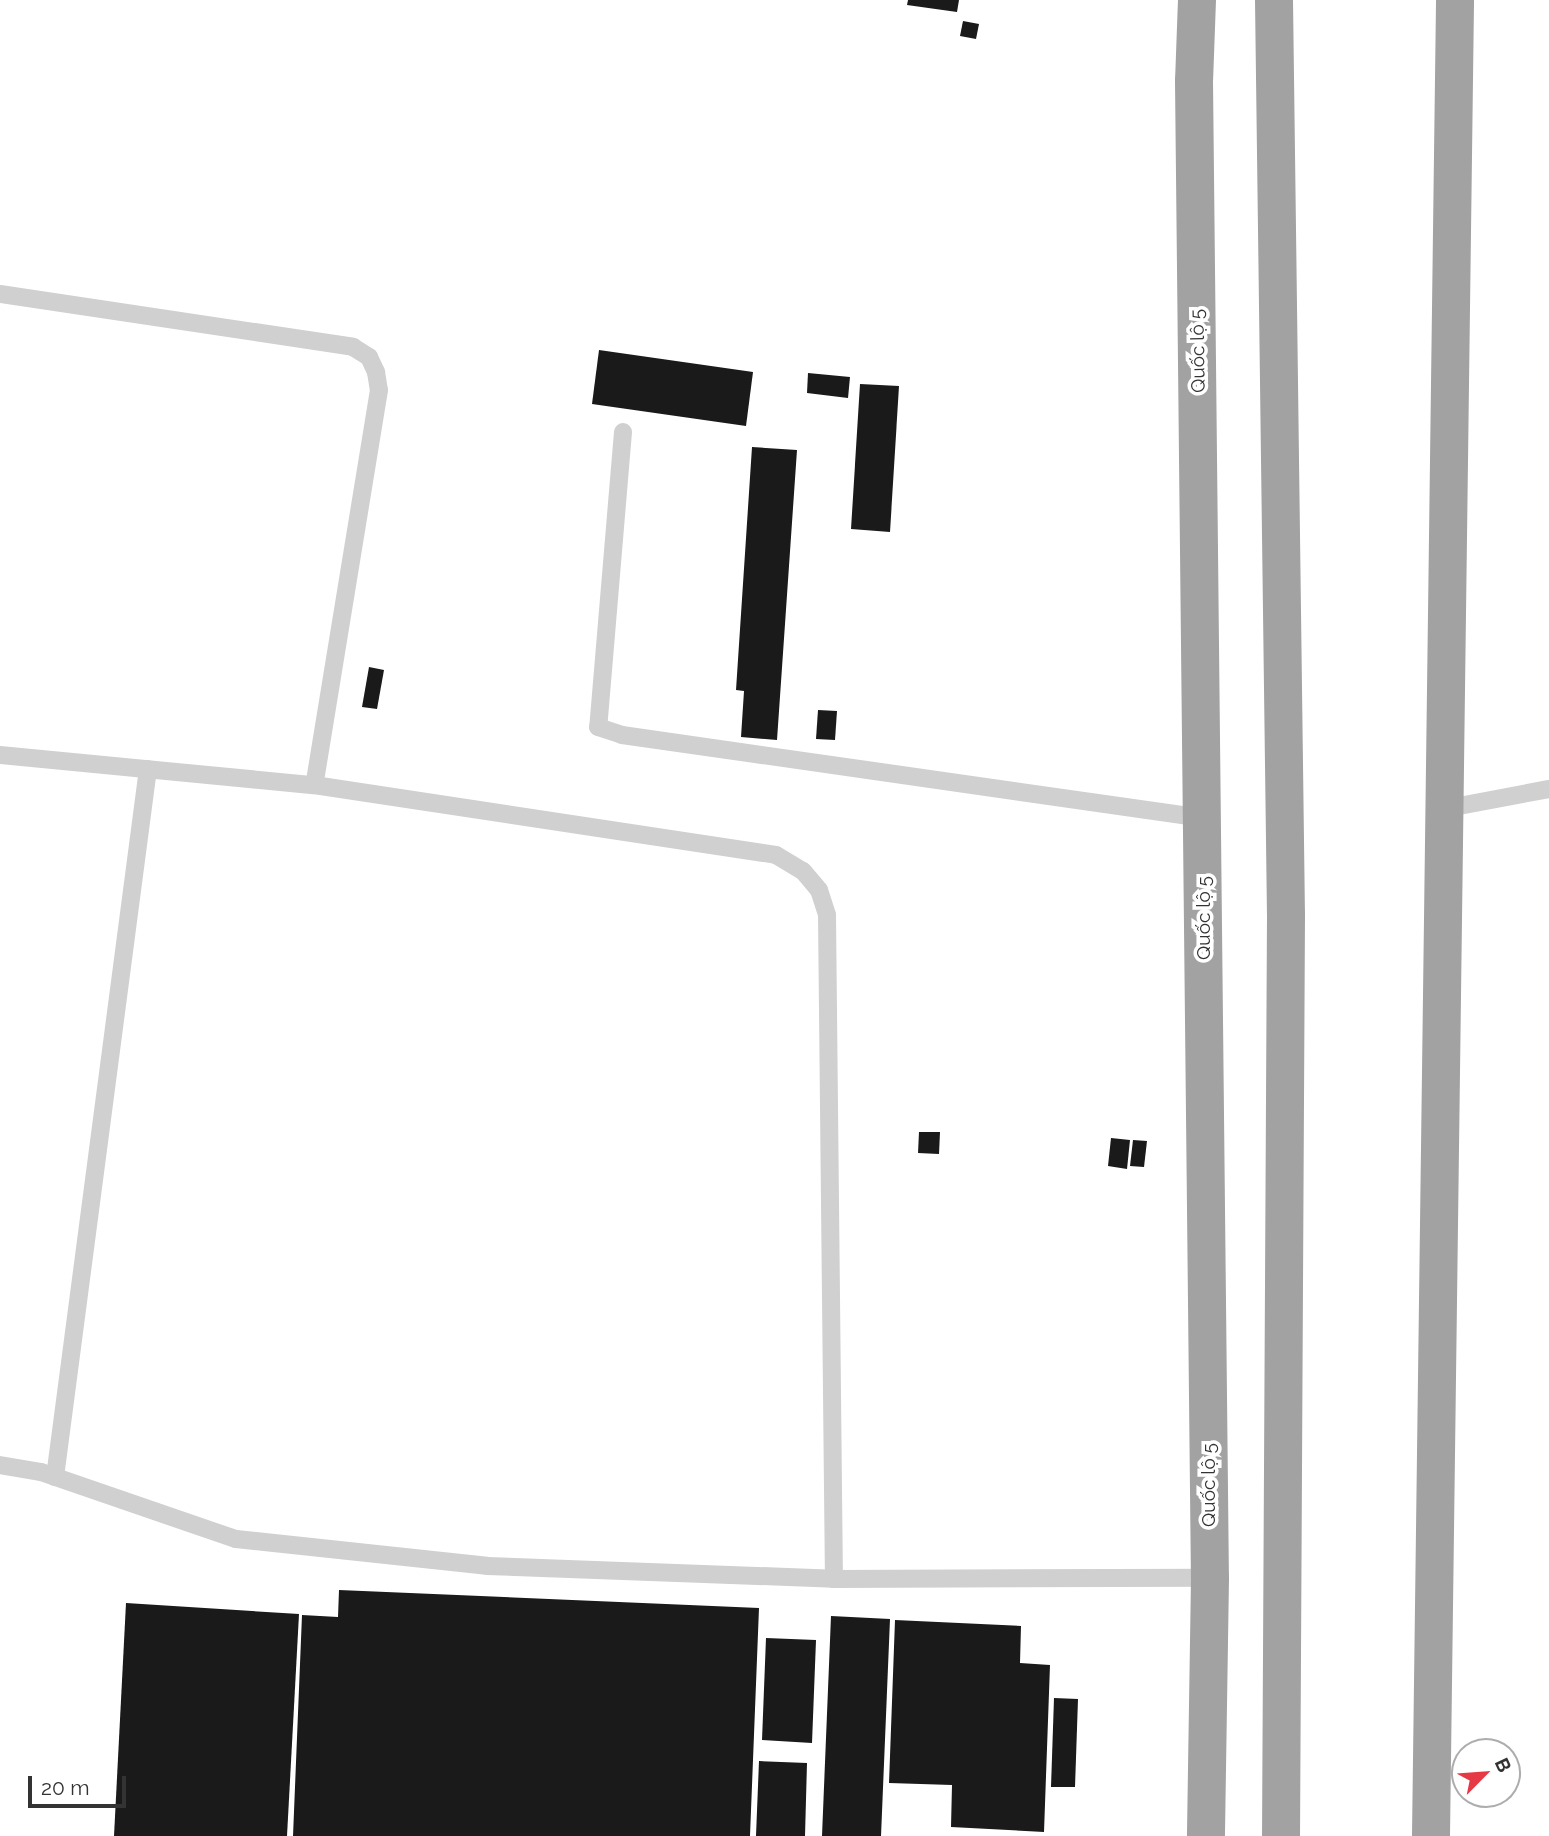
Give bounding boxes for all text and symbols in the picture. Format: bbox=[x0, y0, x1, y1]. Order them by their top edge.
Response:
street label: Quốc lộ 5 bbox=[1186, 309, 1210, 393]
street label: Quốc lộ 5 bbox=[1193, 876, 1215, 960]
street label: Quốc lộ 5 bbox=[1198, 1443, 1220, 1527]
north arrow bbox=[1451, 1738, 1521, 1808]
text: B bbox=[1491, 1754, 1516, 1775]
scale bar bbox=[32, 1762, 130, 1806]
text: 20 m bbox=[41, 1775, 89, 1800]

